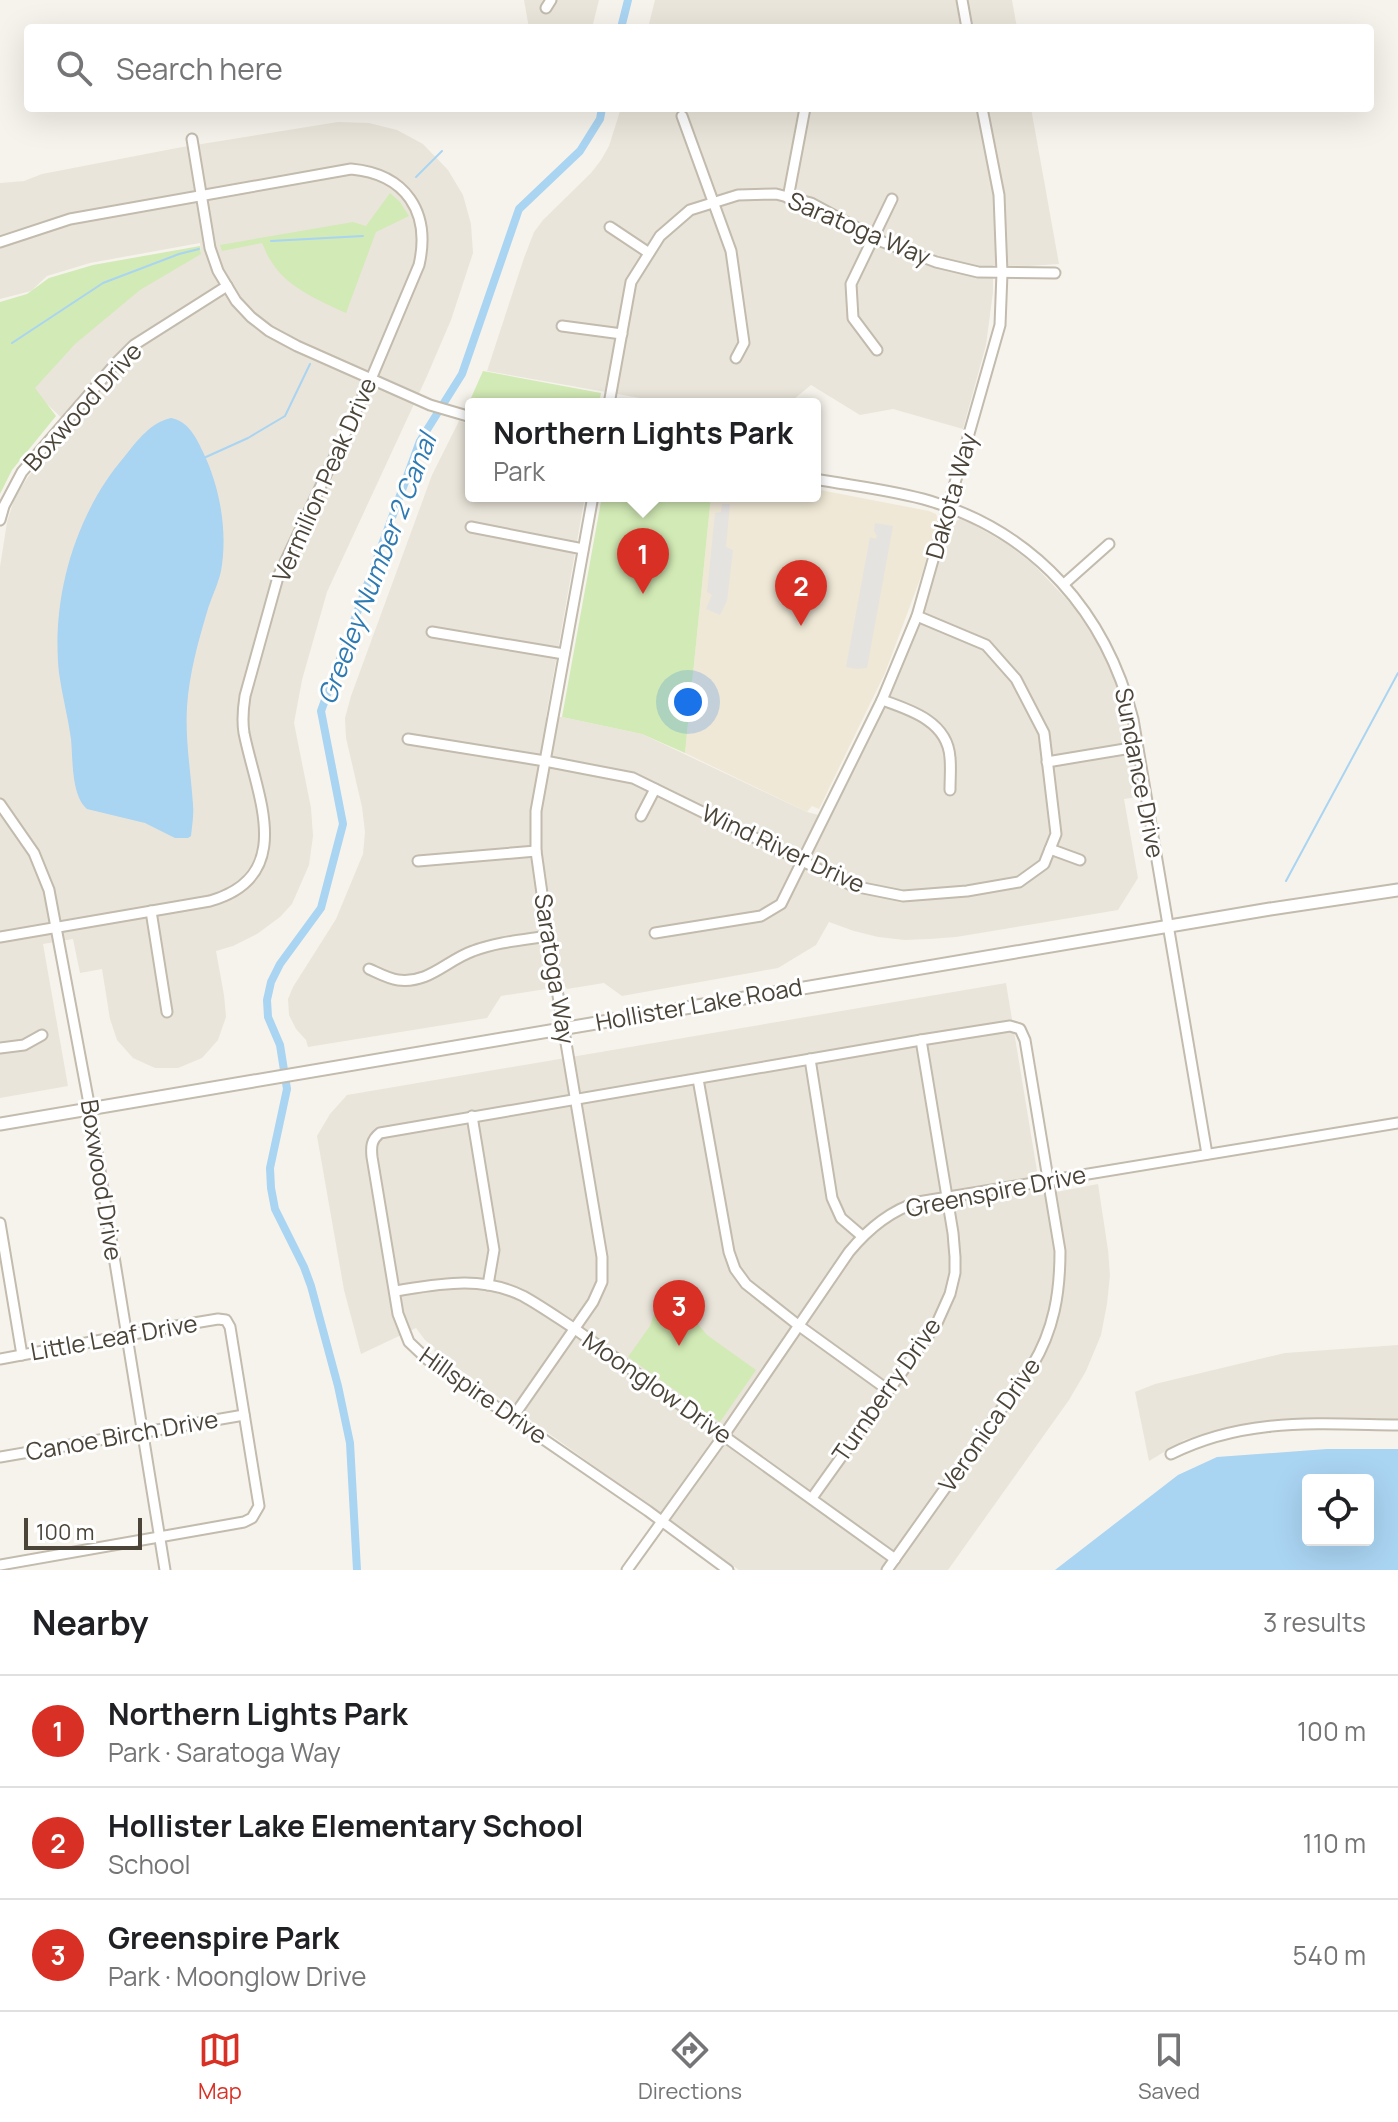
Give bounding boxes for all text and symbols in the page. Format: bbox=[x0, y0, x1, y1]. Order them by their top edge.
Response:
search box bbox=[24, 24, 1374, 112]
icon: search bbox=[52, 46, 96, 90]
text: Search here bbox=[116, 48, 283, 89]
street label: Saratoga Way bbox=[783, 183, 936, 273]
street label: Boxwood Drive bbox=[15, 335, 149, 477]
street label: Vermilion Peak Drive bbox=[264, 372, 384, 587]
popup bbox=[465, 398, 821, 502]
text: Northern Lights Park bbox=[493, 412, 793, 453]
water label: Greeley Number 2 Canal bbox=[308, 425, 445, 709]
street label: Dakota Way bbox=[917, 428, 984, 562]
text: Park bbox=[493, 453, 545, 489]
pin: 1 bbox=[617, 528, 669, 594]
pin: 2 bbox=[775, 560, 827, 626]
your location bbox=[668, 682, 708, 722]
street label: Sundance Drive bbox=[1108, 685, 1173, 861]
street label: Wind River Drive bbox=[697, 795, 871, 900]
street label: Saratoga Way bbox=[527, 891, 584, 1047]
street label: Hollister Lake Road bbox=[593, 969, 805, 1038]
street label: Boxwood Drive bbox=[73, 1097, 131, 1263]
street label: Greenspire Drive bbox=[903, 1157, 1089, 1224]
pin: 3 bbox=[653, 1280, 705, 1346]
street label: Little Leaf Drive bbox=[28, 1306, 200, 1367]
street label: Turnberry Drive bbox=[824, 1310, 948, 1468]
street label: Moonglow Drive bbox=[576, 1323, 739, 1451]
street label: Hillspire Drive bbox=[413, 1339, 554, 1451]
street label: Veronica Drive bbox=[930, 1350, 1047, 1498]
street label: Canoe Birch Drive bbox=[23, 1401, 221, 1468]
map controls bbox=[1302, 1474, 1374, 1546]
button: locate bbox=[1302, 1474, 1374, 1546]
scale bar bbox=[24, 1514, 142, 1550]
text: 100 m bbox=[36, 1517, 94, 1547]
text: Nearby bbox=[32, 1599, 148, 1645]
text: 3 results bbox=[1263, 1604, 1366, 1640]
text: Northern Lights Park bbox=[108, 1693, 408, 1734]
text: 1 bbox=[52, 1713, 64, 1749]
text: 100 m bbox=[1297, 1713, 1366, 1749]
text: Park · Saratoga Way bbox=[108, 1734, 341, 1770]
text: Hollister Lake Elementary School bbox=[108, 1805, 584, 1846]
text: 2 bbox=[50, 1825, 66, 1861]
text: 110 m bbox=[1303, 1825, 1366, 1861]
text: School bbox=[108, 1846, 191, 1882]
text: Greenspire Park bbox=[108, 1917, 339, 1958]
text: 3 bbox=[50, 1937, 66, 1973]
text: 540 m bbox=[1293, 1937, 1366, 1973]
text: Park · Moonglow Drive bbox=[108, 1958, 366, 1994]
tab: Map bbox=[198, 2028, 242, 2106]
tab: Directions bbox=[638, 2028, 742, 2106]
tab: Saved bbox=[1138, 2028, 1200, 2106]

